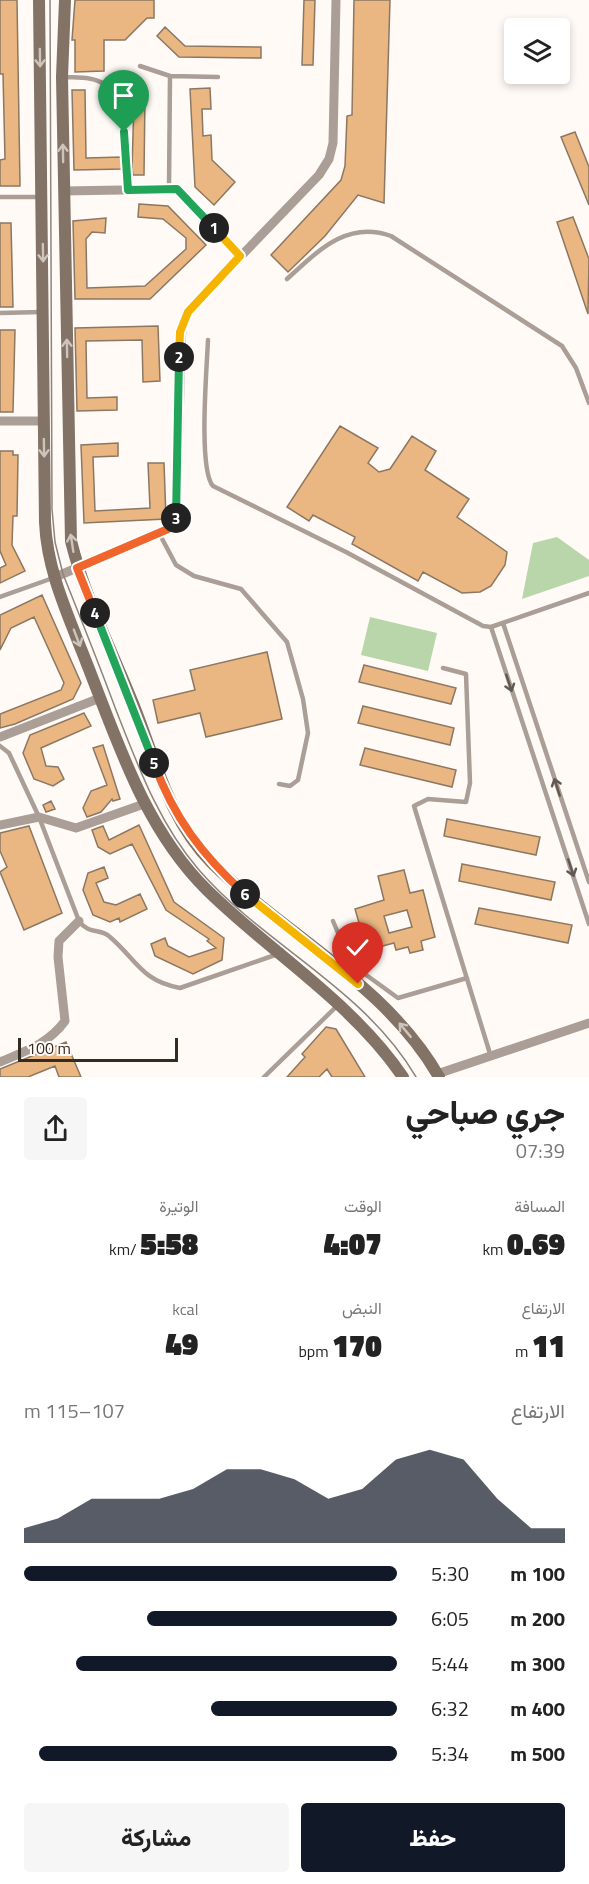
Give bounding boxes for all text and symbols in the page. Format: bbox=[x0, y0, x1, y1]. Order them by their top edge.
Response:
map controls bbox=[504, 18, 570, 84]
button: layers bbox=[504, 18, 570, 84]
one-way arrow bbox=[35, 48, 46, 68]
pin bbox=[98, 70, 149, 132]
icon: arrive bbox=[107, 79, 140, 112]
one-way arrow bbox=[58, 144, 69, 164]
pin: 1 bbox=[199, 213, 229, 243]
text: 1 bbox=[210, 216, 218, 240]
one-way arrow bbox=[37, 243, 49, 263]
one-way arrow bbox=[61, 339, 73, 359]
pin: 2 bbox=[164, 342, 194, 372]
text: 2 bbox=[175, 345, 183, 369]
one-way arrow bbox=[38, 438, 49, 458]
pin: 3 bbox=[161, 503, 191, 533]
text: 3 bbox=[172, 506, 180, 530]
one-way arrow bbox=[66, 534, 77, 553]
pin: 4 bbox=[80, 598, 110, 628]
text: 4 bbox=[91, 601, 99, 625]
one-way arrow bbox=[72, 628, 83, 647]
one-way arrow bbox=[504, 673, 515, 692]
pin: 5 bbox=[139, 748, 169, 778]
text: 5 bbox=[150, 751, 158, 775]
one-way arrow bbox=[551, 778, 562, 797]
one-way arrow bbox=[566, 858, 577, 877]
pin: 6 bbox=[230, 879, 260, 909]
text: 6 bbox=[241, 882, 249, 906]
pin bbox=[332, 922, 383, 984]
icon: check bbox=[341, 931, 374, 964]
one-way arrow bbox=[398, 1022, 411, 1038]
scale bar bbox=[18, 1035, 178, 1062]
text: 100 m bbox=[27, 1036, 71, 1060]
text: جري صباحي bbox=[405, 1087, 565, 1137]
button: share bbox=[24, 1097, 87, 1160]
text: 07:39 bbox=[516, 1135, 565, 1166]
text: الوتيرة bbox=[159, 1194, 198, 1218]
text: الوقت bbox=[344, 1194, 382, 1218]
text: المسافة bbox=[514, 1194, 565, 1218]
text: 5:58 bbox=[140, 1221, 198, 1267]
text: 4:07 bbox=[324, 1221, 382, 1267]
text: 0.69 bbox=[507, 1221, 565, 1267]
text: /km bbox=[109, 1237, 140, 1261]
text: km bbox=[482, 1237, 507, 1261]
text: النبض bbox=[342, 1296, 382, 1320]
text: الارتفاع bbox=[522, 1296, 565, 1320]
text: kcal bbox=[172, 1297, 198, 1321]
text: 49 bbox=[165, 1321, 198, 1367]
text: 170 bbox=[332, 1323, 382, 1369]
text: 11 bbox=[532, 1323, 565, 1369]
text: bpm bbox=[298, 1339, 332, 1363]
text: m bbox=[515, 1339, 532, 1363]
text: 107–115 m bbox=[24, 1395, 125, 1426]
text: الارتفاع bbox=[511, 1395, 565, 1426]
text: 5:30 bbox=[431, 1558, 469, 1589]
text: 100 m bbox=[510, 1558, 565, 1589]
text: 6:05 bbox=[431, 1603, 469, 1634]
text: 200 m bbox=[510, 1603, 565, 1634]
text: 5:44 bbox=[431, 1648, 469, 1679]
text: 300 m bbox=[510, 1648, 565, 1679]
text: 6:32 bbox=[431, 1693, 469, 1724]
text: 400 m bbox=[510, 1693, 565, 1724]
text: 5:34 bbox=[431, 1738, 469, 1769]
text: 500 m bbox=[510, 1738, 565, 1769]
button: مشاركة bbox=[24, 1803, 289, 1872]
button: حفظ bbox=[301, 1803, 565, 1872]

